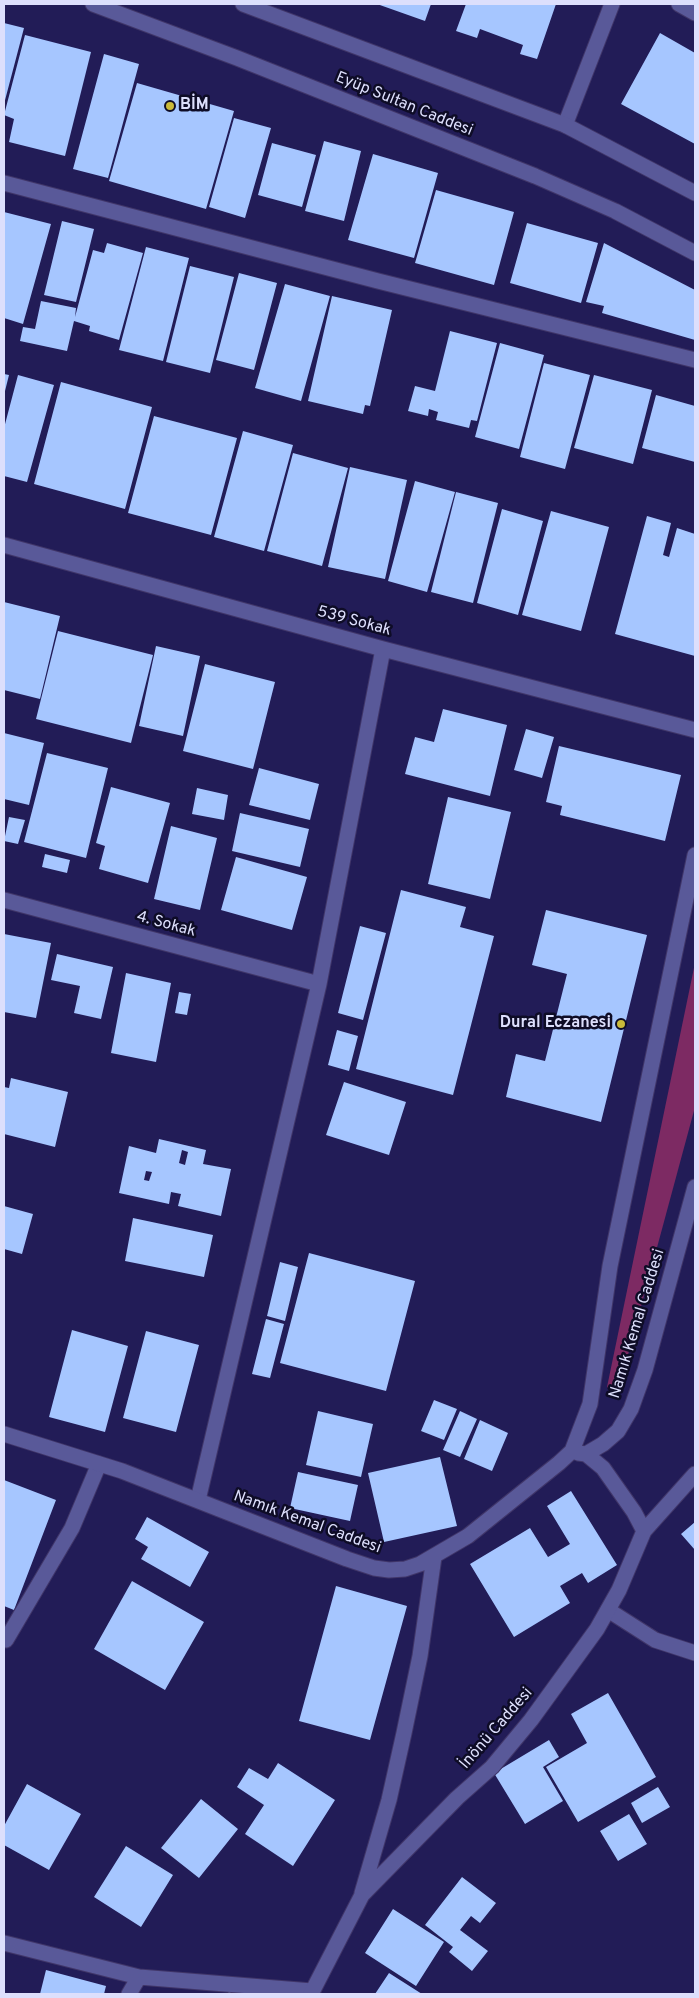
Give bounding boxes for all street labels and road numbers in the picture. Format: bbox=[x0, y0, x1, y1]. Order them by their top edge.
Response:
street label: Eyüp Sultan Caddesi bbox=[333, 69, 475, 141]
street label: 539 Sokak bbox=[315, 603, 393, 641]
street label: 4. Sokak bbox=[134, 908, 198, 942]
street label: Namık Kemal Caddesi bbox=[606, 1247, 670, 1401]
street label: Namık Kemal Caddesi bbox=[231, 1487, 383, 1559]
street label: İnönü Caddesi bbox=[456, 1684, 538, 1774]

